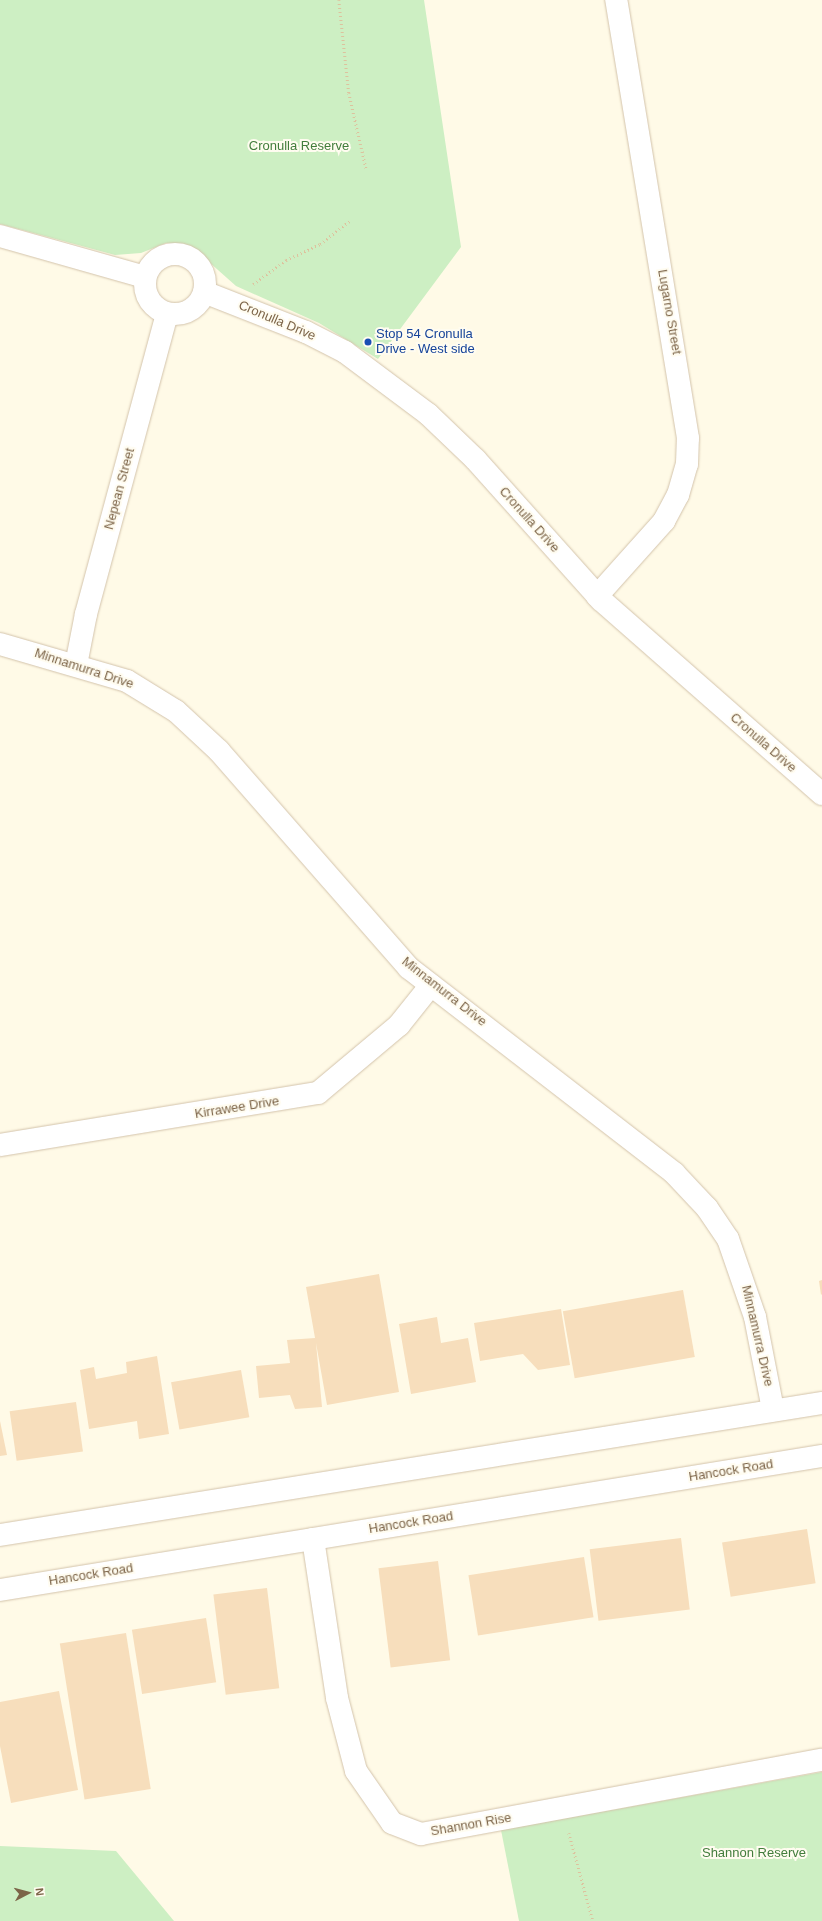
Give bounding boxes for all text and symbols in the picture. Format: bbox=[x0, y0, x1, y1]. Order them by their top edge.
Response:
park label: Cronulla Reserve bbox=[249, 138, 349, 154]
street label: Lugarno Street bbox=[654, 268, 684, 356]
street label: Cronulla Drive bbox=[236, 298, 318, 344]
place label: Stop 54 Cronulla Drive - West side bbox=[376, 327, 475, 358]
marker: Stop 54 Cronulla Drive - West side bbox=[363, 337, 373, 347]
street label: Nepean Street bbox=[102, 446, 138, 532]
street label: Cronulla Drive bbox=[496, 484, 562, 556]
street label: Minnamurra Drive bbox=[32, 646, 136, 692]
street label: Cronulla Drive bbox=[727, 710, 799, 776]
street label: Minnamurra Drive bbox=[398, 954, 490, 1030]
street label: Kirrawee Drive bbox=[194, 1094, 280, 1122]
street label: Minnamurra Drive bbox=[738, 1284, 776, 1388]
street label: Hancock Road bbox=[688, 1457, 774, 1485]
street label: Hancock Road bbox=[368, 1509, 454, 1537]
street label: Hancock Road bbox=[48, 1561, 134, 1589]
street label: Shannon Rise bbox=[429, 1810, 513, 1840]
park label: Shannon Reserve bbox=[702, 1845, 806, 1861]
north arrow bbox=[8, 1873, 48, 1913]
text: N bbox=[34, 1887, 46, 1896]

